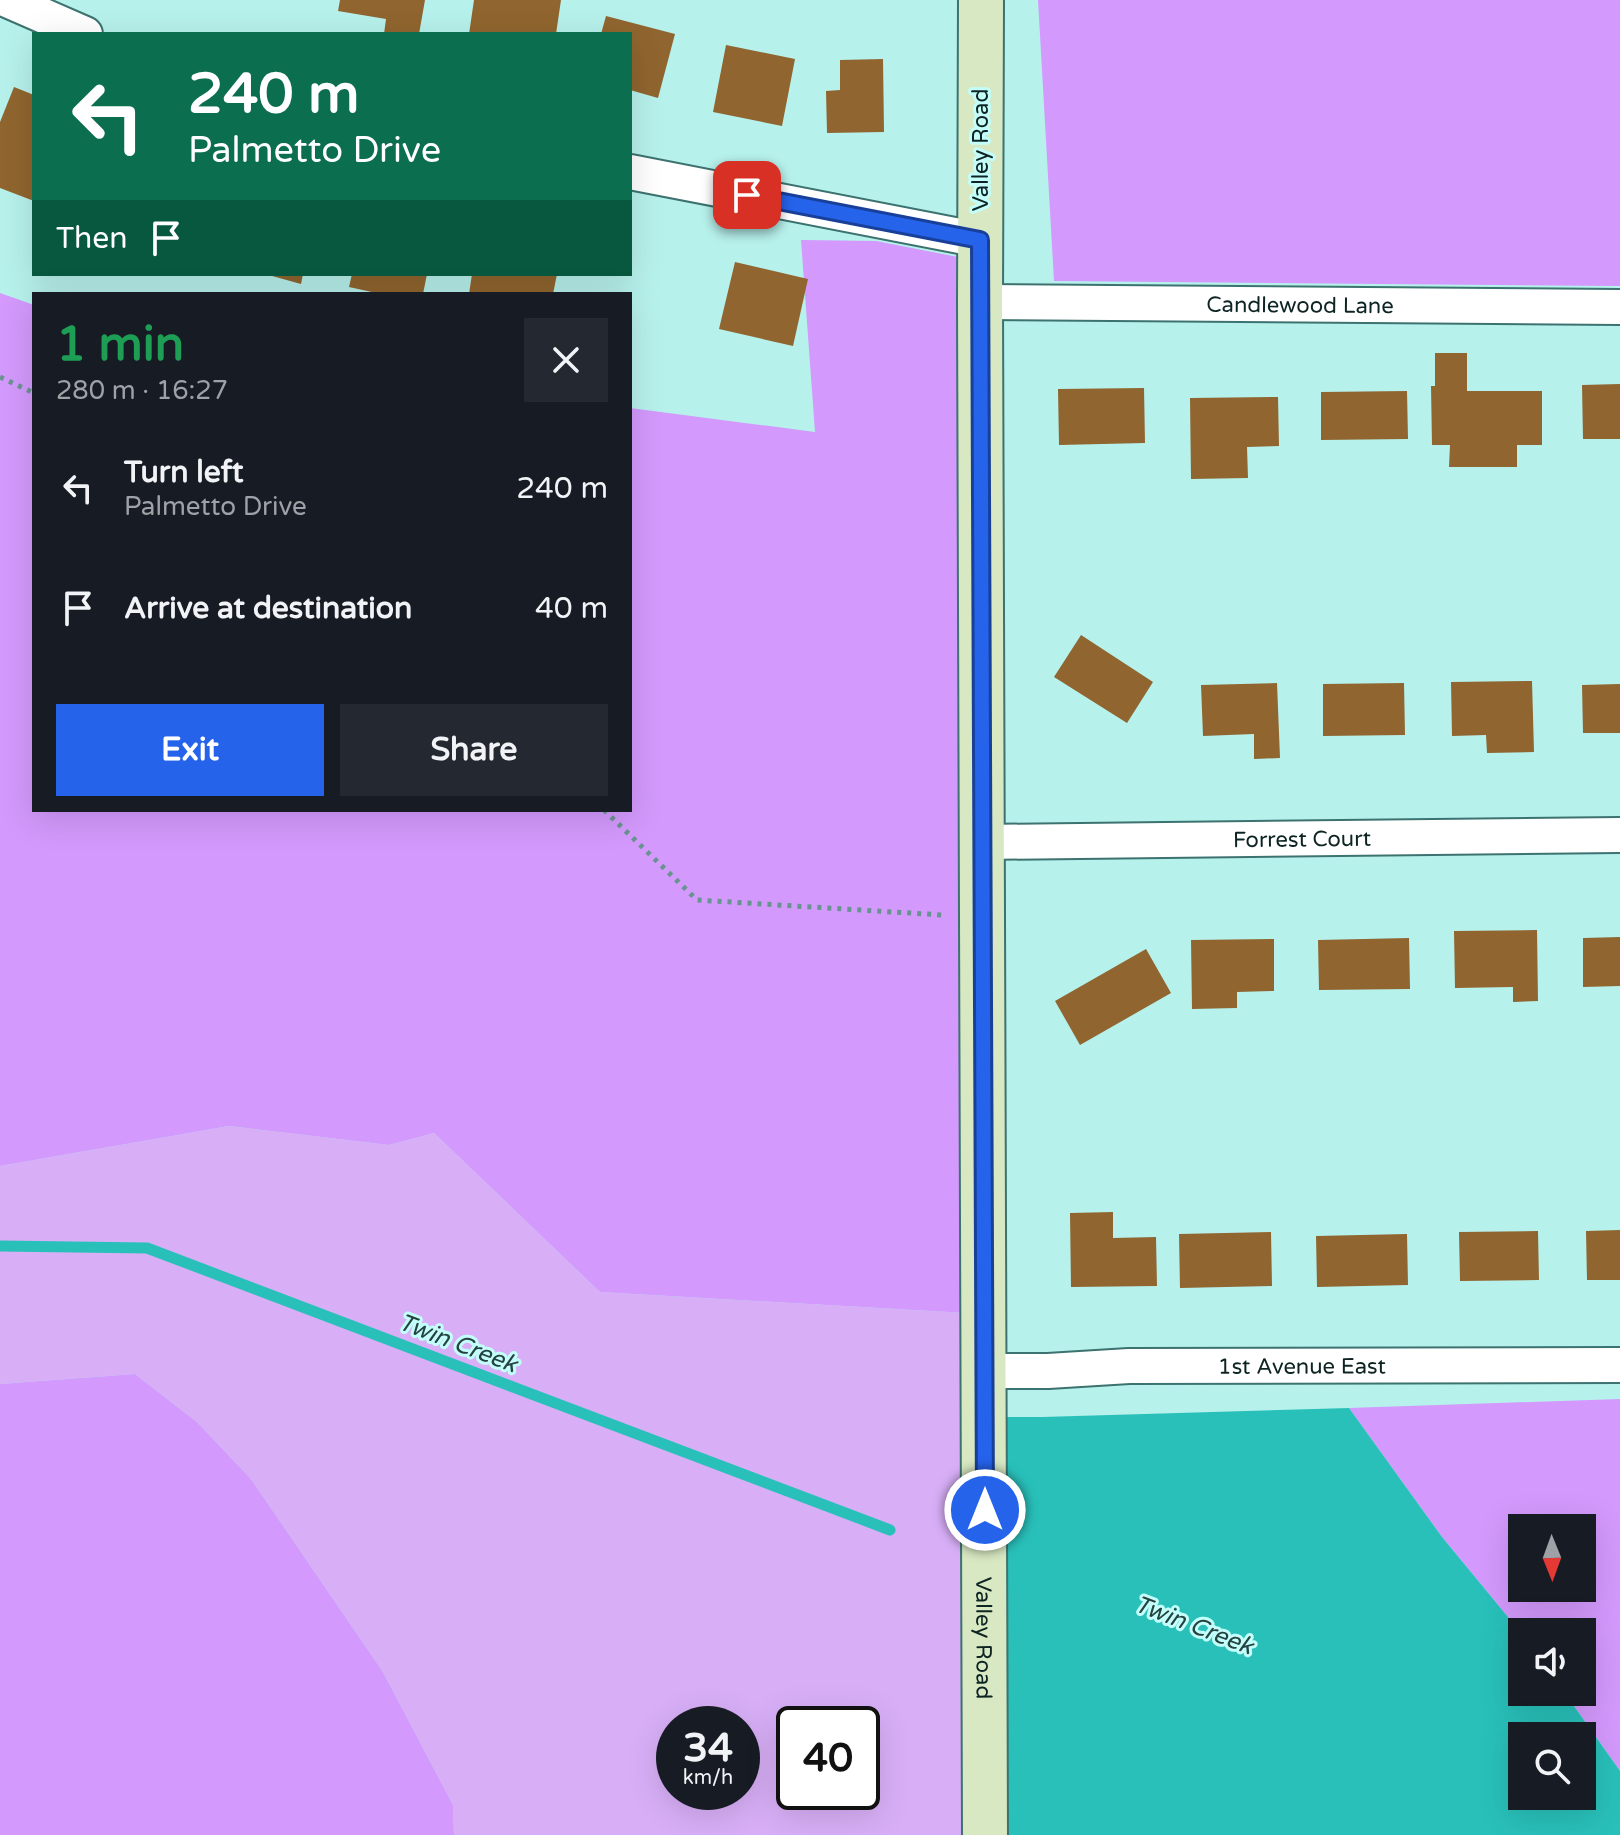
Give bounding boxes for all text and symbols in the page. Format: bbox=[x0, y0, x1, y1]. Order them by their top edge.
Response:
text: 240 m bbox=[188, 61, 359, 128]
icon: left bbox=[56, 64, 160, 168]
street label: Valley Road bbox=[968, 89, 994, 211]
text: Palmetto Drive bbox=[188, 129, 441, 172]
pin bbox=[713, 161, 781, 229]
icon: arrive bbox=[725, 173, 769, 217]
icon: arrive bbox=[144, 216, 188, 260]
text: Then bbox=[56, 220, 128, 257]
street label: Candlewood Lane bbox=[1206, 292, 1394, 319]
text: 1 min bbox=[56, 316, 184, 374]
button: close bbox=[524, 318, 608, 402]
text: 280 m · 16:27 bbox=[56, 375, 228, 406]
text: Turn left bbox=[124, 454, 243, 491]
icon: left bbox=[56, 466, 100, 510]
text: 240 m bbox=[516, 470, 608, 507]
text: Palmetto Drive bbox=[124, 491, 307, 522]
icon: arrive bbox=[56, 586, 100, 630]
text: Arrive at destination bbox=[124, 590, 412, 627]
text: 40 m bbox=[535, 590, 608, 627]
button: Exit bbox=[56, 704, 324, 796]
button: Share bbox=[340, 704, 608, 796]
street label: Forrest Court bbox=[1233, 826, 1371, 853]
water label: Twin Creek bbox=[395, 1308, 523, 1380]
street label: 1st Avenue East bbox=[1218, 1353, 1386, 1380]
position arrow bbox=[943, 1468, 1027, 1552]
north arrow bbox=[1508, 1514, 1596, 1602]
map controls bbox=[1508, 1514, 1596, 1810]
street label: Valley Road bbox=[970, 1577, 997, 1699]
water label: Twin Creek bbox=[1131, 1590, 1259, 1662]
button: sound bbox=[1508, 1618, 1596, 1706]
speed limit sign: 40 bbox=[776, 1706, 880, 1810]
button: search bbox=[1508, 1722, 1596, 1810]
text: 34 bbox=[683, 1724, 733, 1772]
text: km/h bbox=[683, 1766, 733, 1790]

